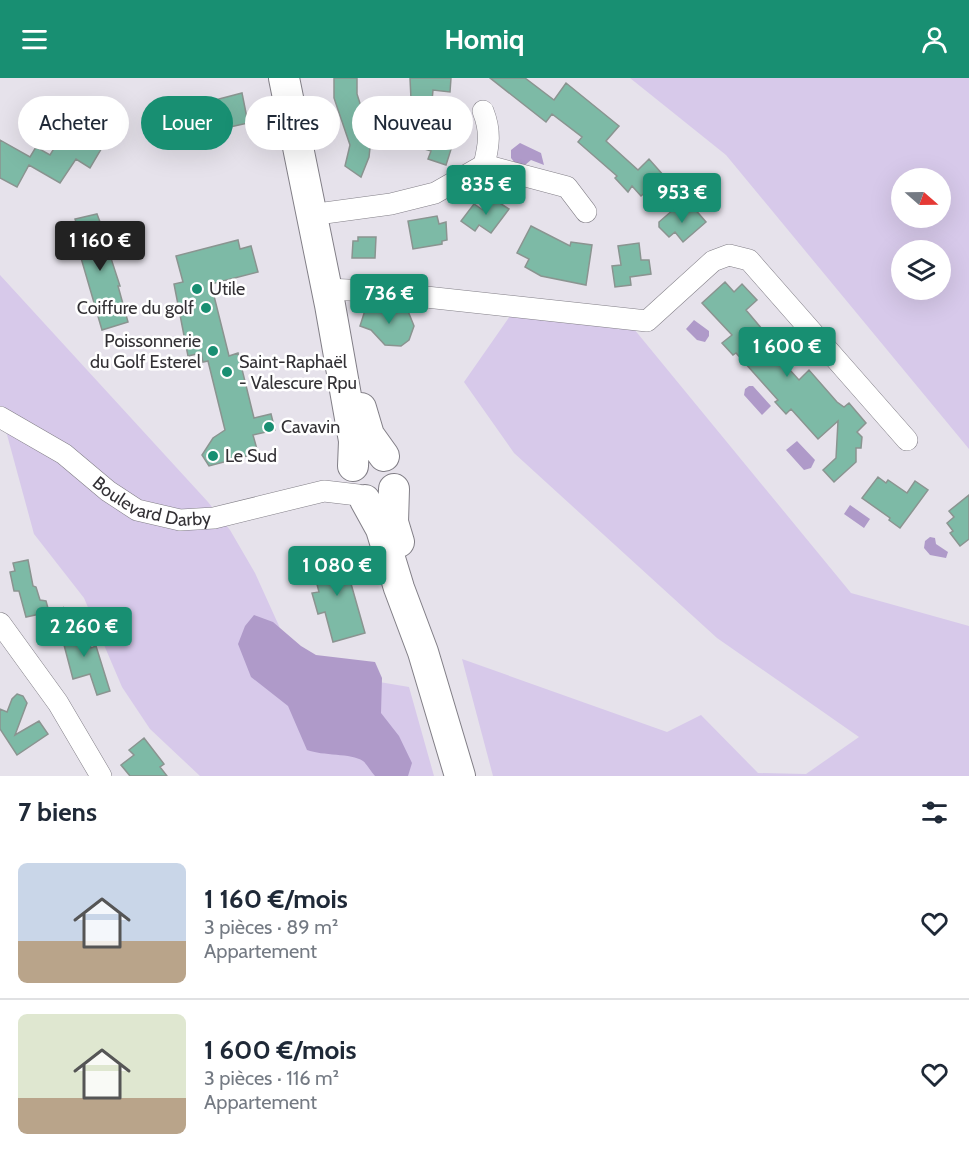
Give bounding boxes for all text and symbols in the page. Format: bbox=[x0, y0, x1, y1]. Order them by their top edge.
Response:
icon: menu bbox=[18, 23, 51, 56]
text: Homiq bbox=[444, 23, 525, 56]
icon: person bbox=[918, 23, 951, 56]
chip: Acheter bbox=[18, 96, 129, 150]
chip: Louer bbox=[141, 96, 233, 150]
chip: Filtres bbox=[245, 96, 340, 150]
chip: Nouveau bbox=[352, 96, 473, 150]
pin: 835 € bbox=[444, 165, 528, 216]
north arrow bbox=[891, 168, 951, 228]
map controls bbox=[891, 168, 951, 300]
text: 835 € bbox=[461, 172, 511, 196]
pin: 953 € bbox=[640, 173, 724, 224]
text: 953 € bbox=[657, 180, 707, 204]
pin: 1 160 € bbox=[45, 221, 155, 272]
text: 1 160 € bbox=[69, 228, 131, 252]
button: layers bbox=[891, 240, 951, 300]
pin: 736 € bbox=[347, 274, 431, 325]
place label: Utile bbox=[209, 278, 245, 300]
text: 736 € bbox=[364, 281, 414, 305]
marker: Utile bbox=[190, 282, 204, 296]
place label: Coiffure du golf bbox=[77, 297, 194, 319]
marker: Coiffure du golf bbox=[199, 301, 213, 315]
pin: 1 600 € bbox=[732, 327, 842, 378]
place label: Poissonnerie du Golf Esterel bbox=[90, 330, 202, 373]
text: 1 600 € bbox=[753, 334, 821, 358]
marker: Poissonnerie du Golf Esterel bbox=[206, 344, 220, 358]
place label: Saint-Raphaël - Valescure Rpu bbox=[239, 351, 357, 394]
marker: Saint-Raphaël - Valescure Rpu bbox=[220, 365, 234, 379]
place label: Cavavin bbox=[281, 416, 340, 438]
marker: Cavavin bbox=[262, 420, 276, 434]
place label: Le Sud bbox=[225, 445, 277, 467]
marker: Le Sud bbox=[206, 449, 220, 463]
street label: Boulevard Darby bbox=[88, 472, 212, 531]
pin: 1 080 € bbox=[282, 546, 392, 597]
text: 1 080 € bbox=[302, 553, 372, 577]
pin: 2 260 € bbox=[29, 607, 139, 658]
text: 2 260 € bbox=[50, 614, 118, 638]
text: 7 biens bbox=[18, 796, 97, 828]
icon: filters bbox=[918, 796, 951, 829]
text: 1 160 €/mois bbox=[204, 883, 348, 915]
icon: home bbox=[66, 887, 138, 959]
icon: heart bbox=[918, 907, 951, 940]
text: 3 pièces · 89 m² bbox=[204, 915, 338, 939]
text: Appartement bbox=[204, 939, 317, 963]
text: 1 600 €/mois bbox=[204, 1034, 357, 1066]
icon: home bbox=[66, 1038, 138, 1110]
icon: heart bbox=[918, 1058, 951, 1091]
text: 3 pièces · 116 m² bbox=[204, 1066, 339, 1090]
text: Appartement bbox=[204, 1090, 317, 1114]

